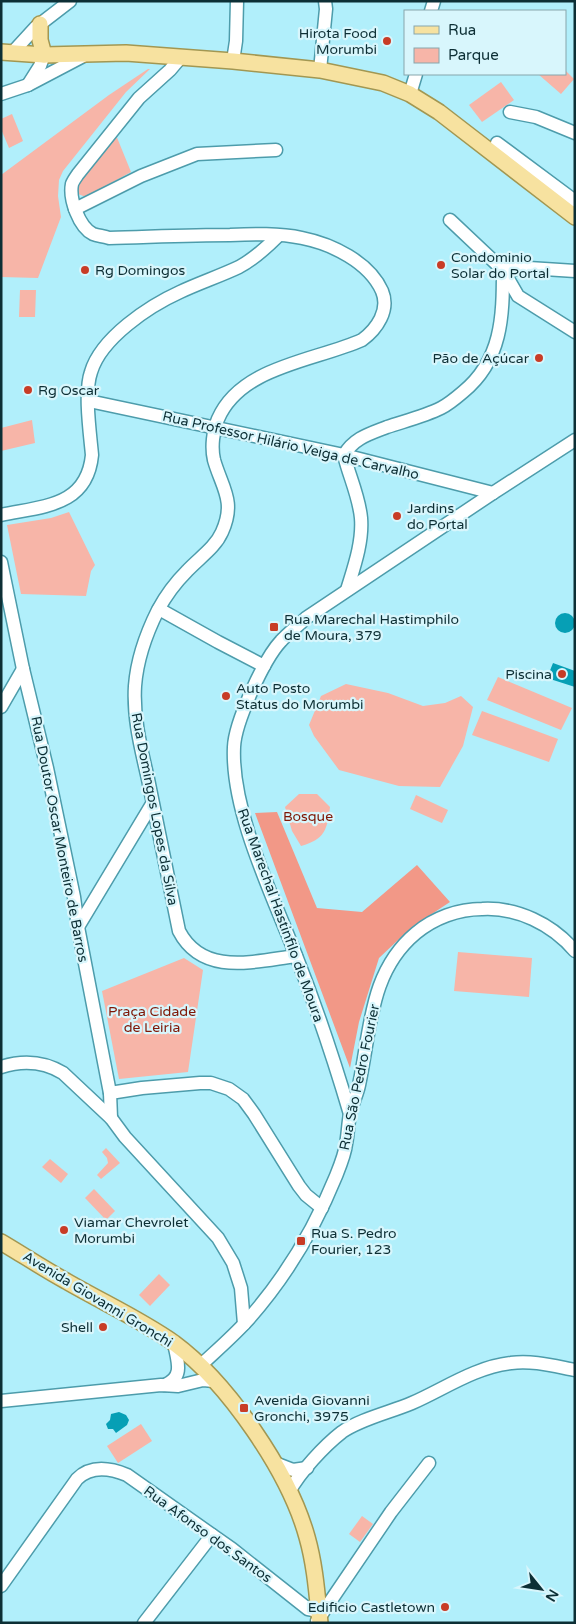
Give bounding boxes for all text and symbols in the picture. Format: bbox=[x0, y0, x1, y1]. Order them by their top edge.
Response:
legend bbox=[404, 10, 566, 75]
text: Rua bbox=[448, 21, 476, 39]
place label: Hirota Food Morumbi bbox=[299, 25, 377, 58]
marker: Hirota Food Morumbi bbox=[381, 35, 393, 47]
text: Parque bbox=[448, 46, 499, 64]
place label: Condominio Solar do Portal bbox=[451, 249, 549, 282]
marker: Condominio Solar do Portal bbox=[435, 259, 447, 271]
place label: Rg Domingos bbox=[95, 262, 185, 279]
marker: Rg Domingos bbox=[79, 264, 91, 276]
place label: Pão de Açúcar bbox=[433, 350, 530, 367]
marker: Pão de Açúcar bbox=[533, 352, 545, 364]
place label: Rg Oscar bbox=[38, 382, 100, 399]
marker: Rg Oscar bbox=[22, 384, 34, 396]
street label: Rua Professor Hilário Veiga de Carvalho bbox=[161, 408, 421, 483]
place label: Jardins do Portal bbox=[407, 500, 468, 533]
marker: Jardins do Portal bbox=[391, 510, 403, 522]
place label: Rua Marechal Hastimphilo de Moura, 379 bbox=[284, 611, 459, 644]
marker: Rua Marechal Hastimphilo de Moura, 379 bbox=[268, 621, 280, 633]
place label: Piscina bbox=[505, 666, 552, 683]
marker: Piscina bbox=[556, 668, 568, 680]
place label: Auto Posto Status do Morumbi bbox=[236, 680, 363, 713]
marker: Auto Posto Status do Morumbi bbox=[220, 690, 232, 702]
street label: Rua Domingos Lopes da Silva bbox=[127, 711, 182, 907]
street label: Rua Doutor Oscar Monteiro de Barros bbox=[27, 715, 92, 964]
street label: Rua Marechal Hastinfilo de Moura bbox=[234, 806, 327, 1024]
park label: Bosque bbox=[283, 808, 333, 825]
street label: Rua São Pedro Fourier bbox=[336, 1002, 383, 1152]
park label: Praça Cidade de Leiria bbox=[108, 1003, 196, 1036]
place label: Viamar Chevrolet Morumbi bbox=[74, 1214, 189, 1247]
marker: Viamar Chevrolet Morumbi bbox=[58, 1224, 70, 1236]
place label: Rua S. Pedro Fourier, 123 bbox=[311, 1225, 397, 1258]
marker: Rua S. Pedro Fourier, 123 bbox=[295, 1235, 307, 1247]
street label: Avenida Giovanni Gronchi bbox=[20, 1248, 176, 1351]
place label: Shell bbox=[61, 1319, 93, 1336]
marker: Shell bbox=[97, 1321, 109, 1333]
place label: Avenida Giovanni Gronchi, 3975 bbox=[254, 1392, 370, 1425]
marker: Avenida Giovanni Gronchi, 3975 bbox=[238, 1402, 250, 1414]
street label: Rua Afonso dos Santos bbox=[140, 1482, 275, 1587]
north arrow bbox=[516, 1564, 566, 1614]
text: N bbox=[542, 1586, 562, 1604]
place label: Edificio Castletown bbox=[308, 1599, 435, 1616]
marker: Edificio Castletown bbox=[439, 1601, 451, 1613]

